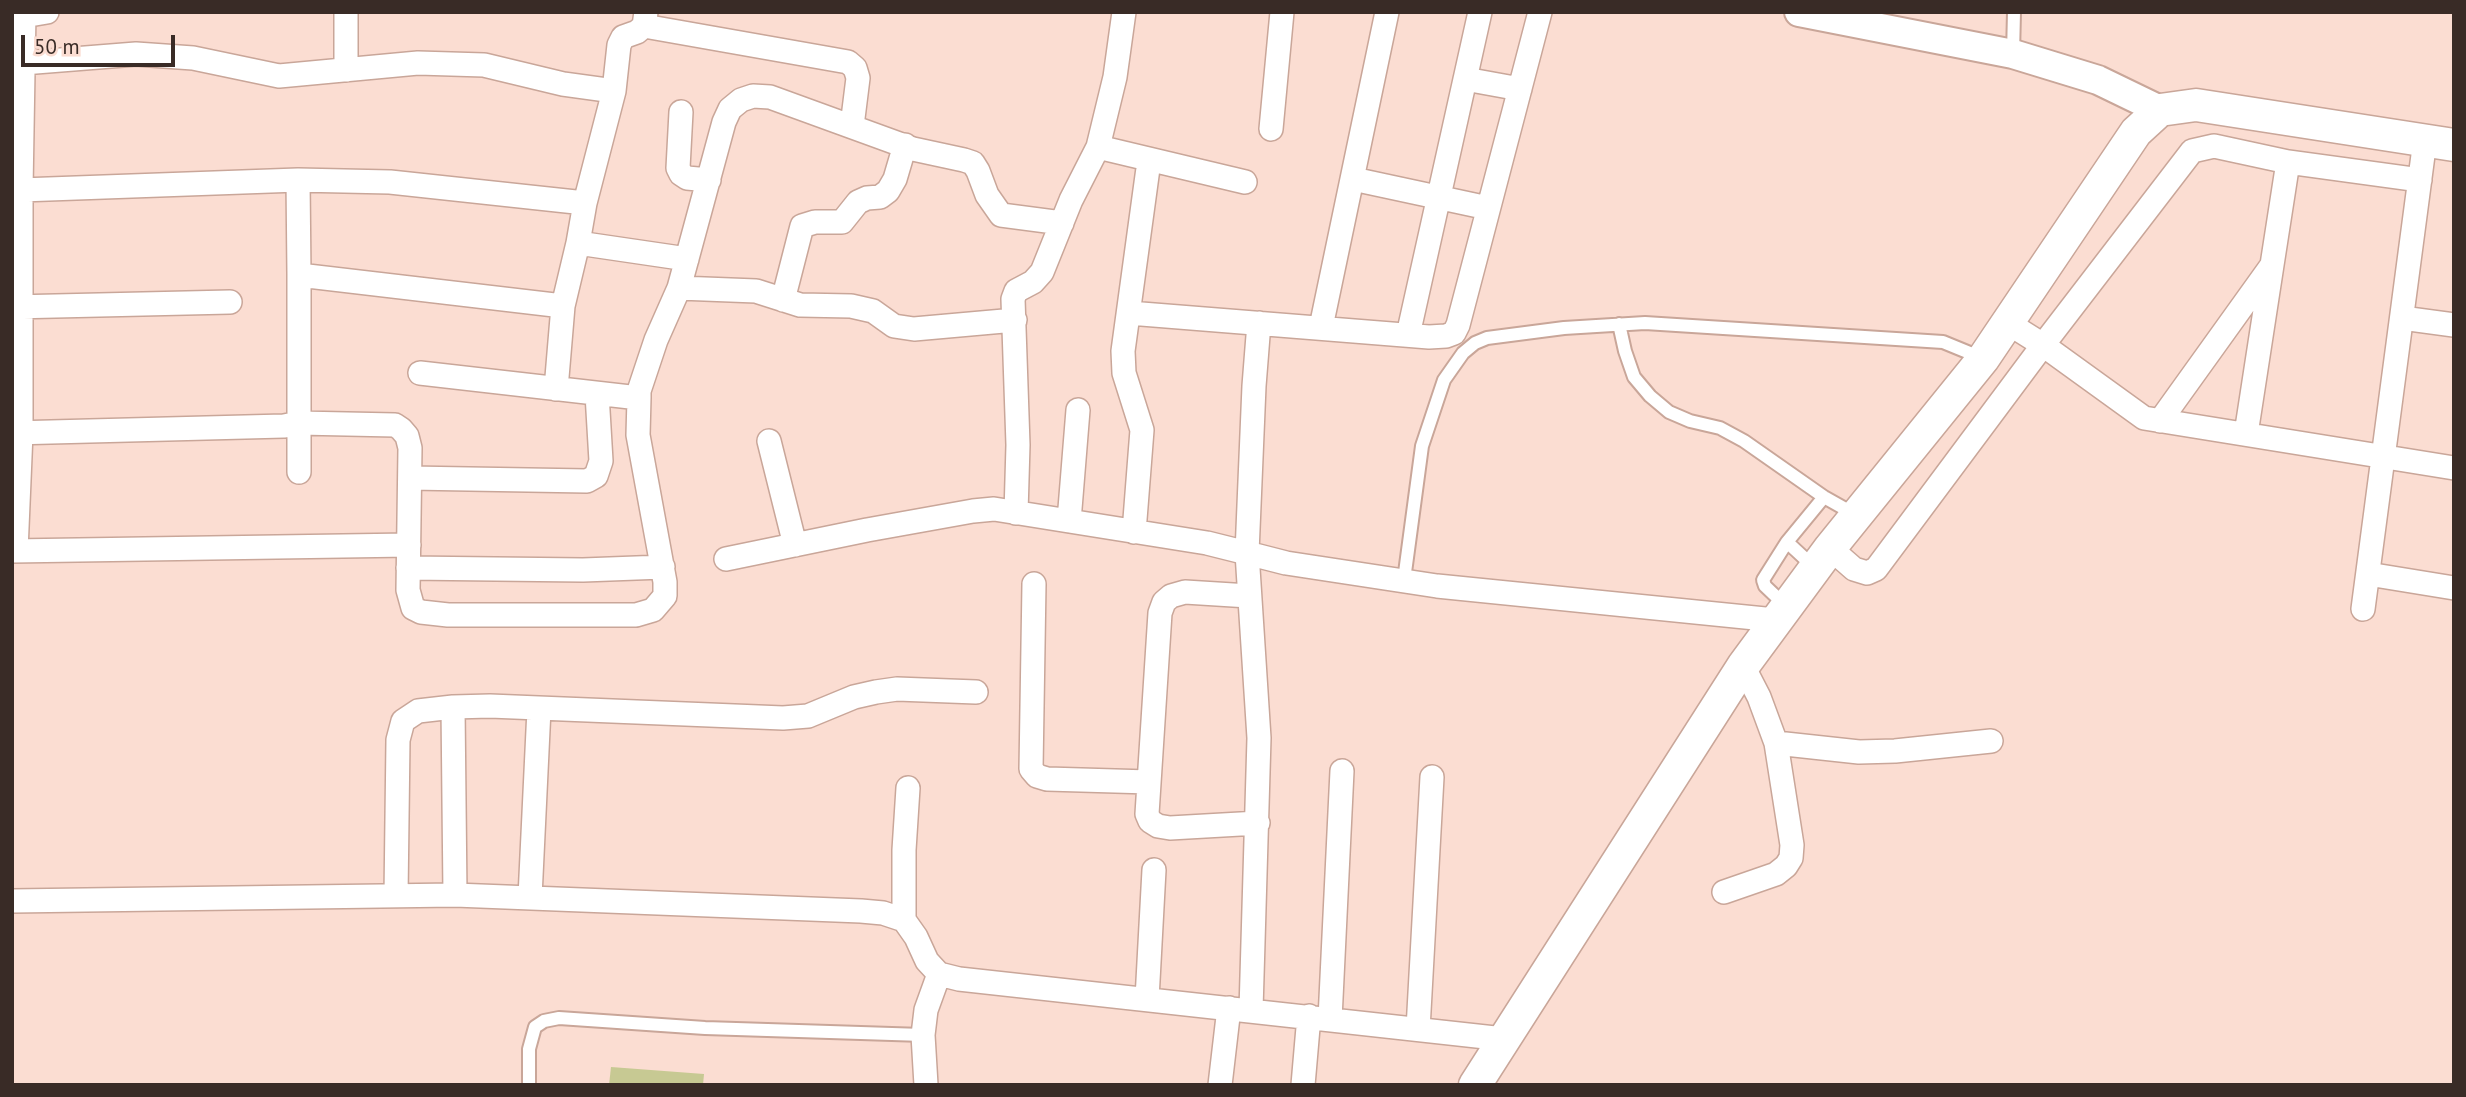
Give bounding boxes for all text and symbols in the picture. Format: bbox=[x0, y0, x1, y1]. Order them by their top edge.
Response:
scale bar bbox=[24, 21, 178, 65]
text: 50 m bbox=[34, 33, 80, 60]

